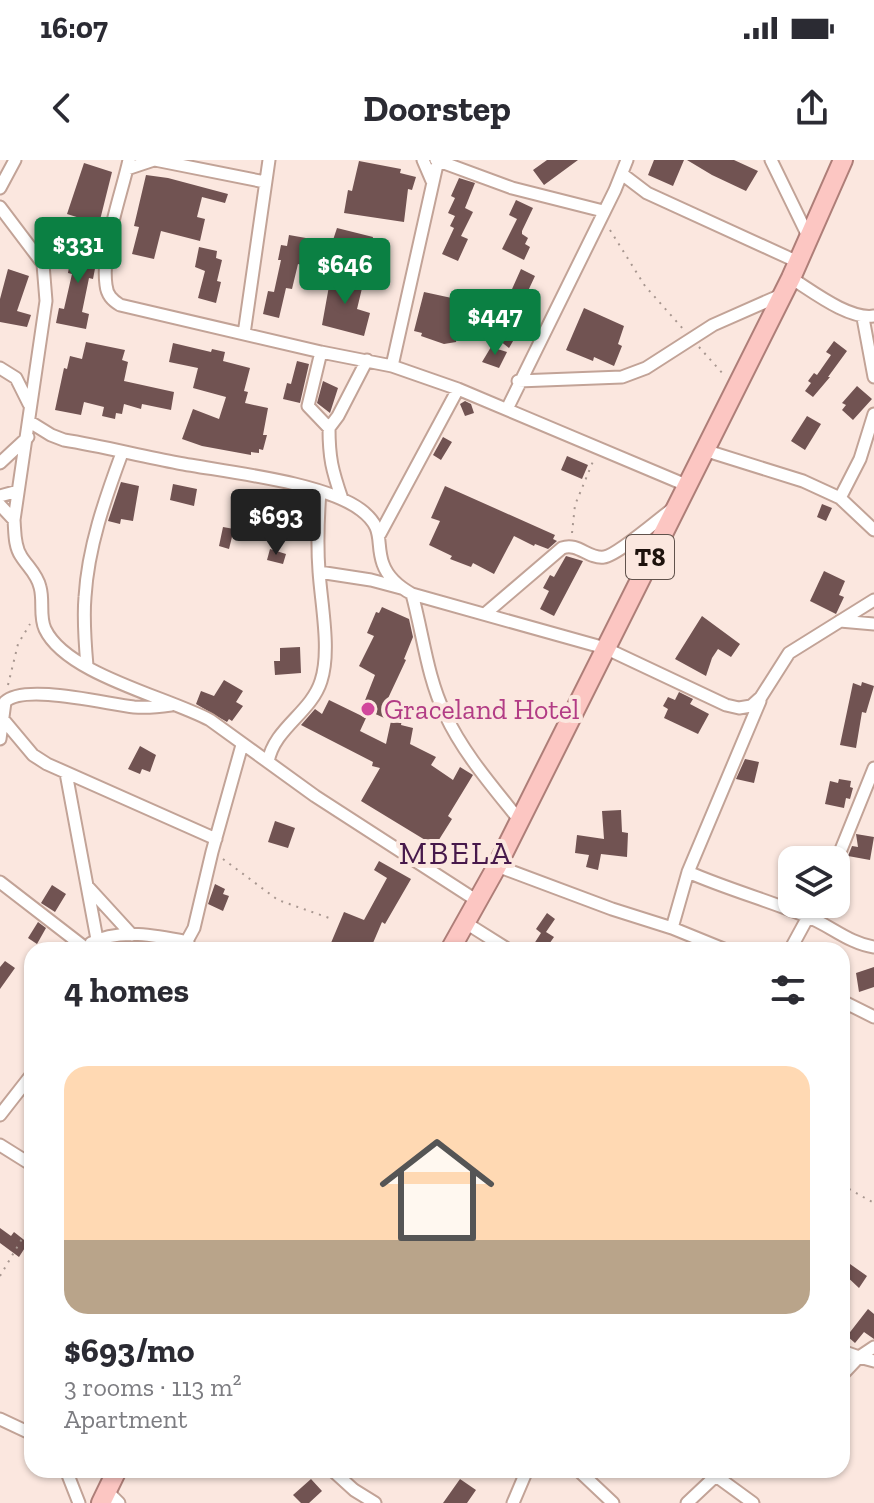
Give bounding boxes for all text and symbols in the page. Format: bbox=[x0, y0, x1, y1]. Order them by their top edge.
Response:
text: 16:07 bbox=[40, 10, 108, 46]
icon: back bbox=[40, 86, 84, 130]
icon: share bbox=[790, 86, 834, 130]
text: Doorstep bbox=[363, 87, 511, 130]
pin: $331 bbox=[31, 217, 125, 285]
text: $331 bbox=[53, 227, 104, 259]
pin: $646 bbox=[298, 238, 392, 306]
text: $646 bbox=[317, 248, 373, 280]
pin: $447 bbox=[448, 289, 542, 357]
text: $447 bbox=[468, 299, 522, 331]
pin: $693 bbox=[229, 489, 323, 557]
text: $693 bbox=[249, 499, 303, 531]
road number: T8 bbox=[626, 535, 674, 579]
place label: Graceland Hotel bbox=[384, 693, 579, 726]
marker: Graceland Hotel bbox=[359, 700, 377, 718]
district label: MBELA bbox=[399, 834, 513, 872]
map controls bbox=[778, 846, 850, 918]
button: layers bbox=[778, 846, 850, 918]
icon: filters bbox=[766, 968, 810, 1012]
text: 4 homes bbox=[64, 970, 189, 1011]
icon: home bbox=[365, 1118, 509, 1262]
text: $693/mo bbox=[64, 1330, 195, 1371]
text: 3 rooms · 113 m² bbox=[64, 1371, 242, 1403]
text: Apartment bbox=[64, 1403, 187, 1435]

